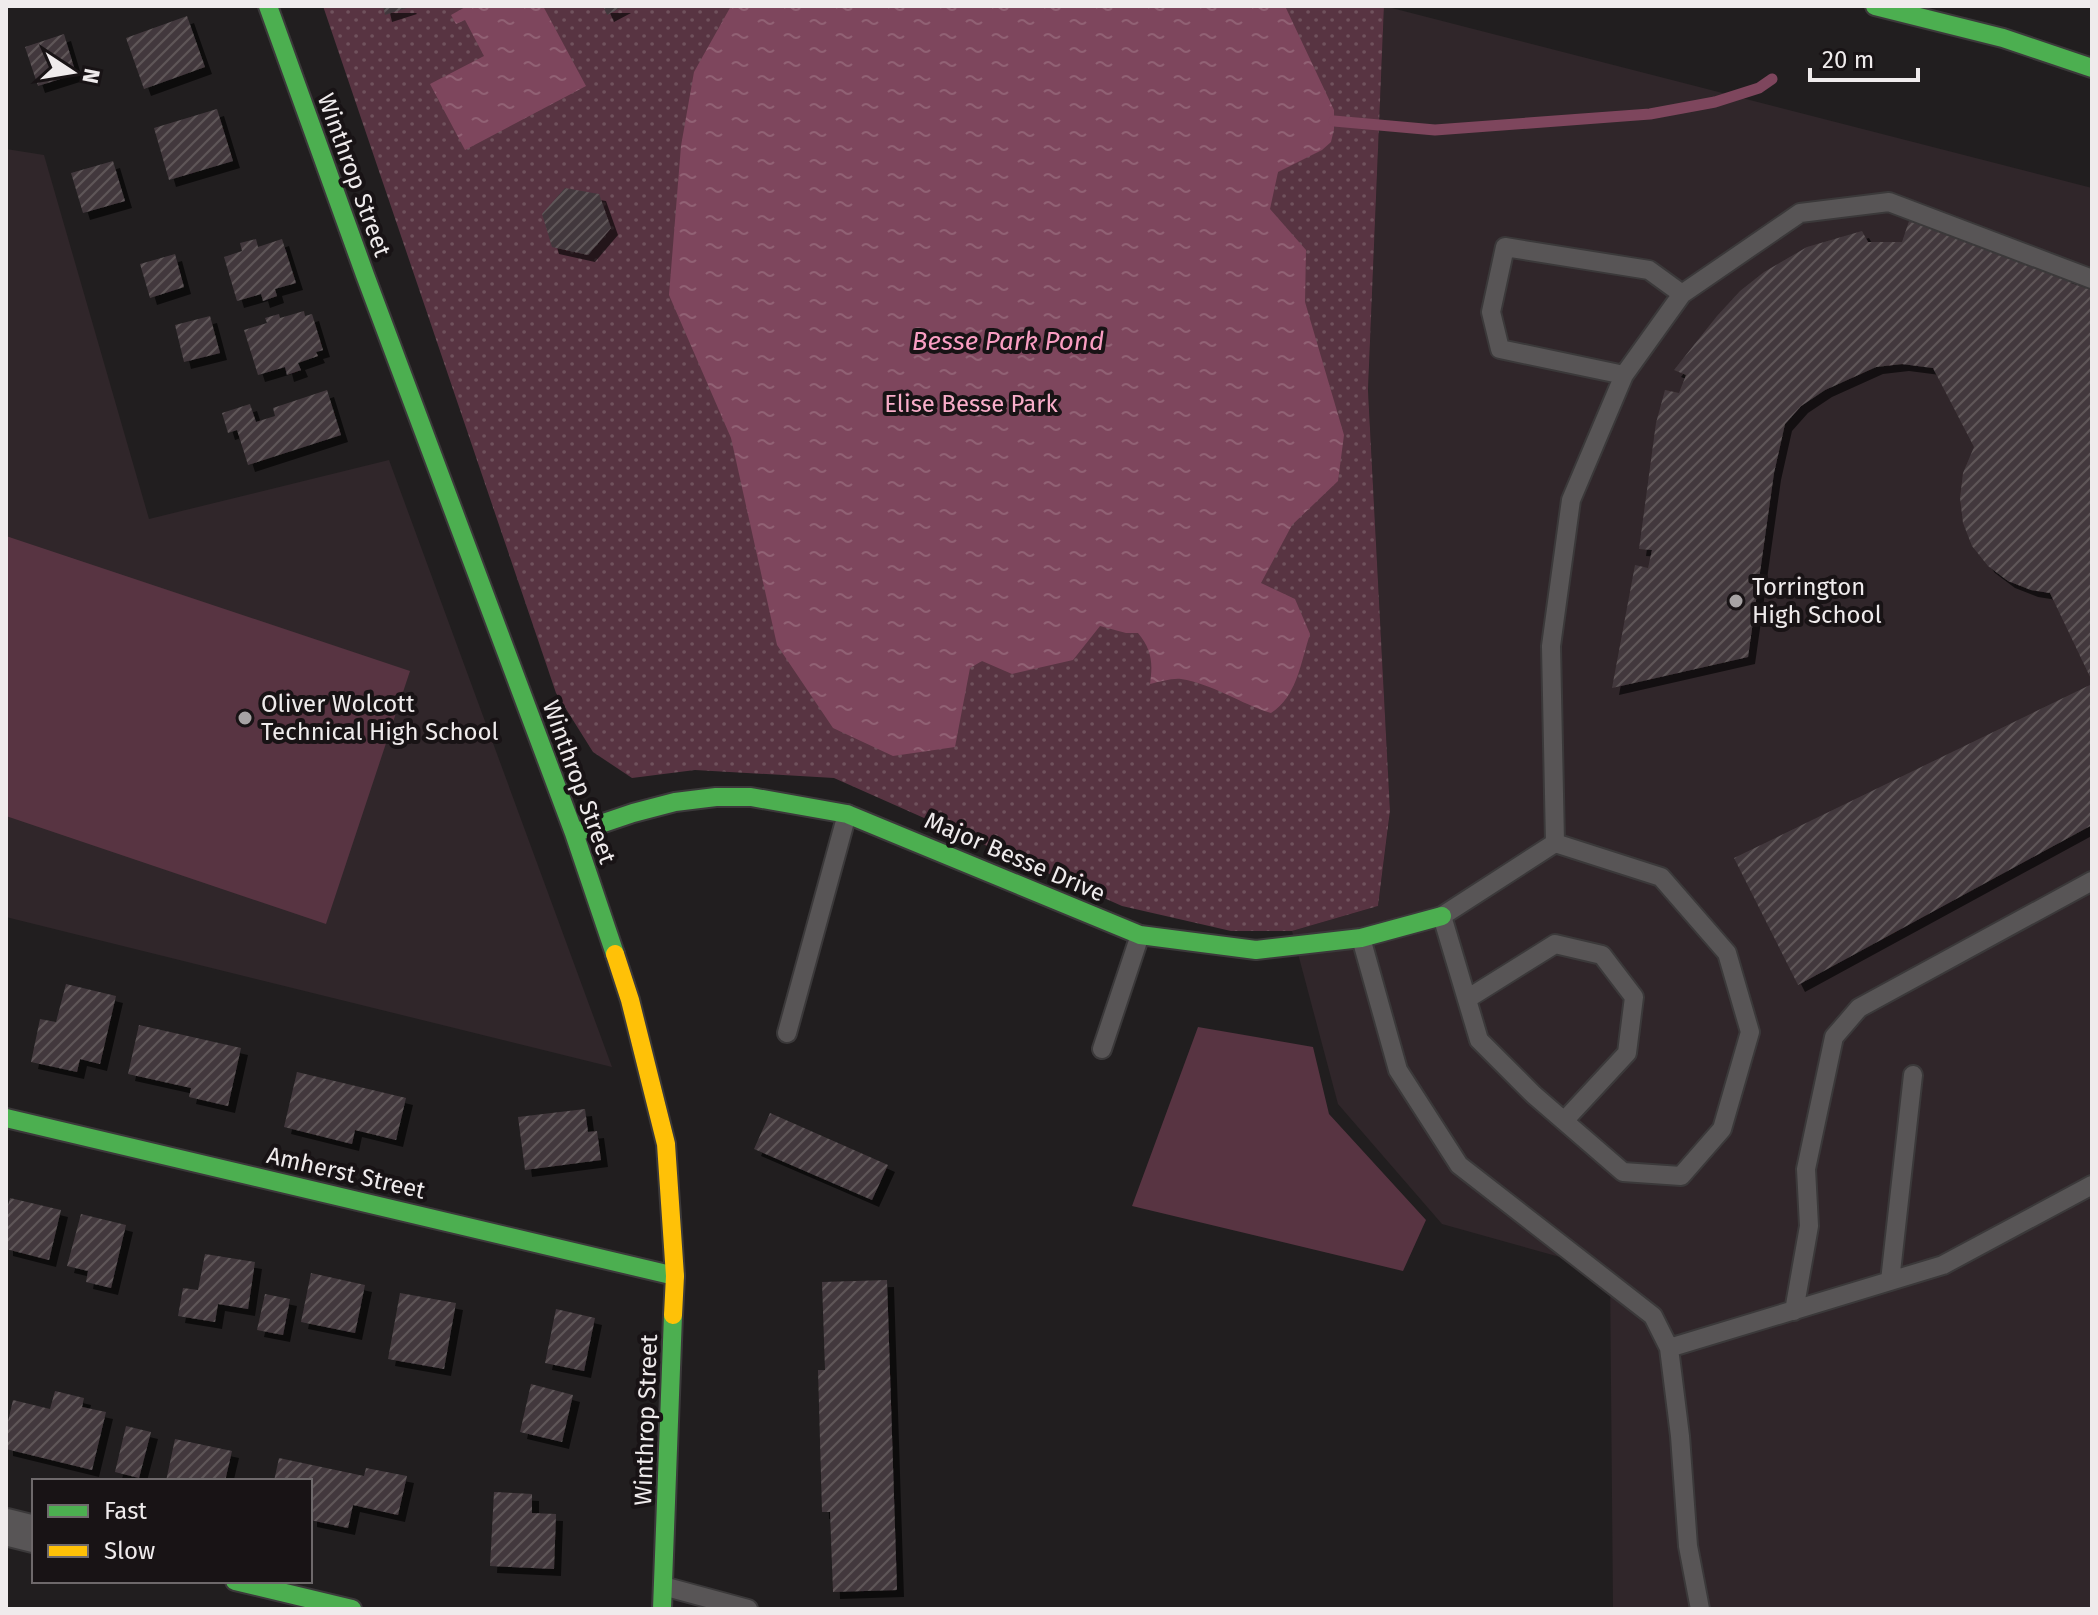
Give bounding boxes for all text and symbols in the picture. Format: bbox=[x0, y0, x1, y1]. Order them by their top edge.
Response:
north arrow bbox=[32, 32, 112, 112]
scale bar bbox=[1810, 32, 1918, 82]
text: 20 m bbox=[1822, 46, 1874, 74]
text: N bbox=[76, 66, 106, 86]
street label: Winthrop Street bbox=[311, 90, 397, 261]
water label: Besse Park Pond bbox=[912, 326, 1104, 357]
park label: Elise Besse Park bbox=[884, 390, 1059, 418]
place label: Torrington High School bbox=[1752, 573, 1882, 629]
marker: Torrington High School bbox=[1727, 592, 1745, 610]
place label: Oliver Wolcott Technical High School bbox=[261, 690, 499, 746]
street label: Winthrop Street bbox=[536, 697, 622, 868]
marker: Oliver Wolcott Technical High School bbox=[236, 709, 254, 727]
street label: Major Besse Drive bbox=[921, 806, 1109, 908]
street label: Amherst Street bbox=[264, 1141, 428, 1205]
street label: Winthrop Street bbox=[629, 1333, 663, 1506]
legend bbox=[32, 1479, 312, 1583]
text: Fast bbox=[104, 1497, 147, 1525]
text: Slow bbox=[104, 1537, 155, 1565]

